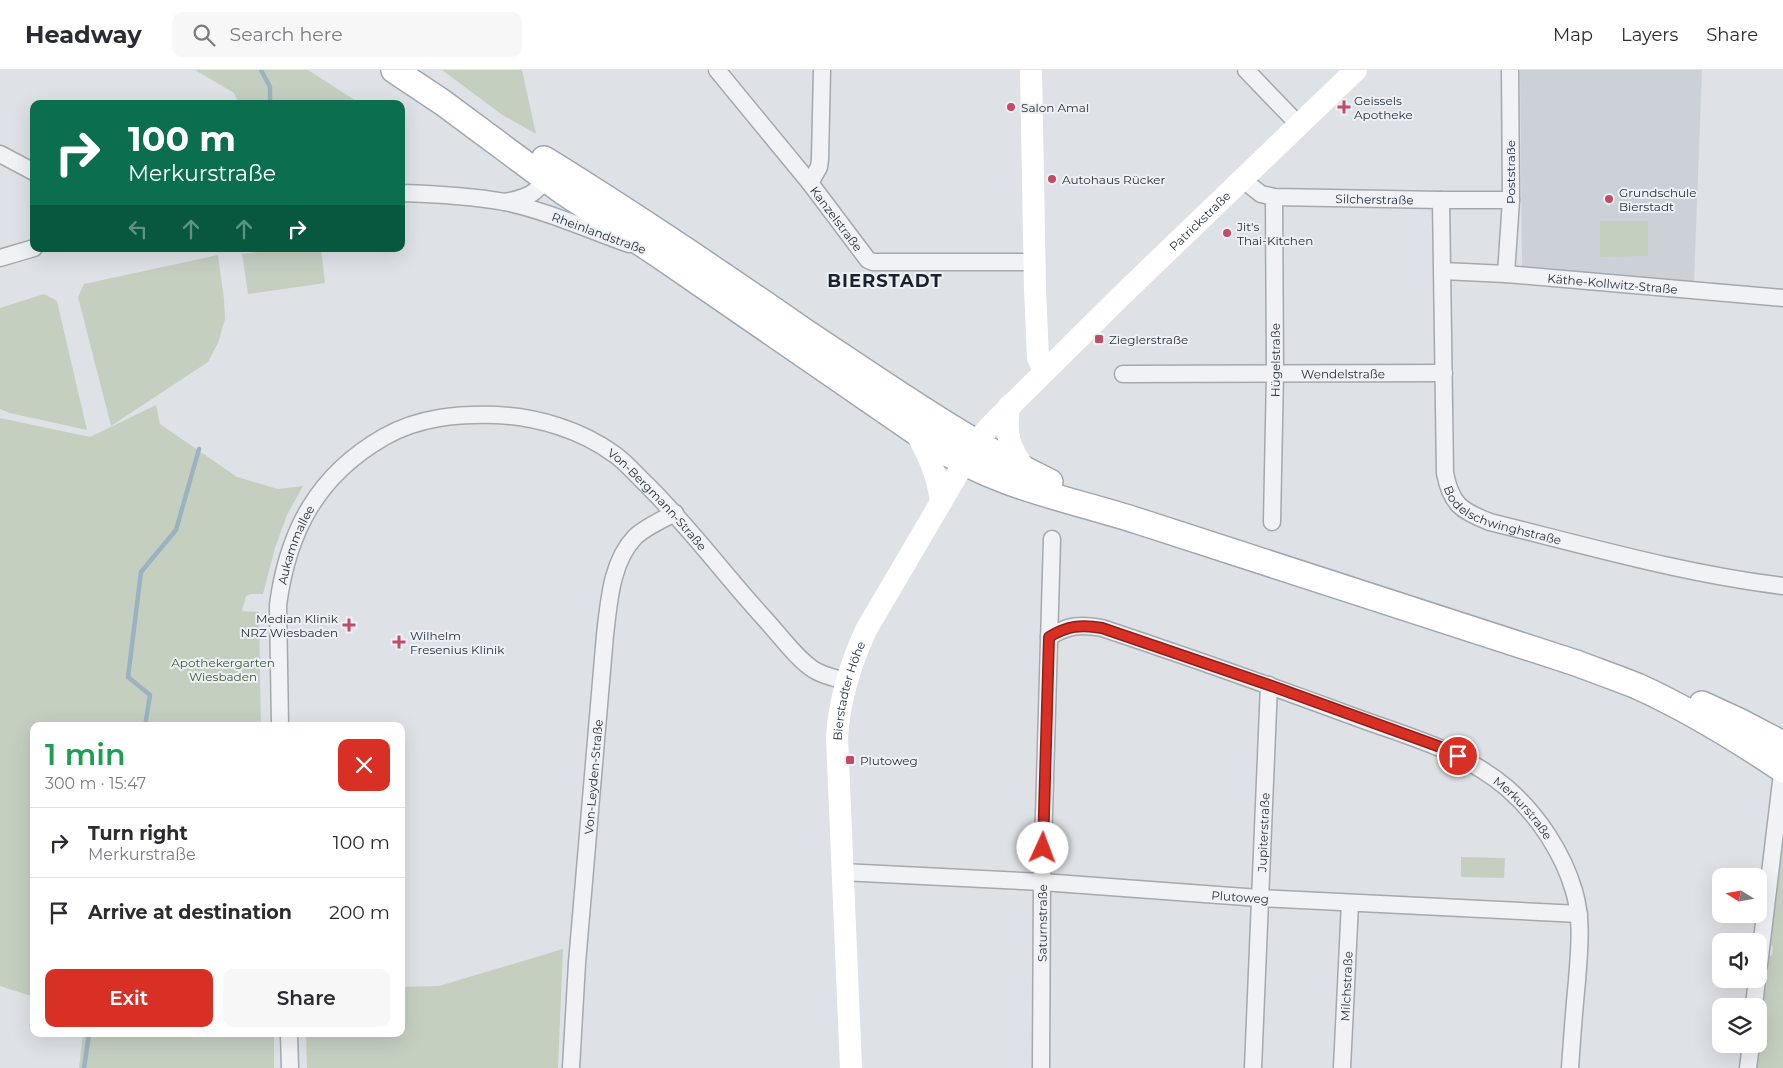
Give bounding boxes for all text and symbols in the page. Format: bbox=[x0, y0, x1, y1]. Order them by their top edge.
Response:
search box bbox=[172, 12, 522, 57]
text: Headway bbox=[25, 20, 142, 49]
icon: search bbox=[190, 21, 218, 49]
text: Search here bbox=[230, 23, 343, 46]
text: Map bbox=[1553, 24, 1593, 46]
text: Layers bbox=[1621, 24, 1678, 46]
text: Share bbox=[1706, 24, 1758, 46]
place label: Geissels Apotheke bbox=[1354, 93, 1413, 122]
place label: Salon Amal bbox=[1021, 100, 1089, 115]
marker: Salon Amal bbox=[1005, 101, 1017, 113]
marker: Geissels Apotheke bbox=[1338, 101, 1350, 113]
text: 100 m bbox=[128, 117, 236, 160]
icon: right bbox=[45, 120, 110, 185]
street label: Poststraße bbox=[1503, 140, 1518, 204]
text: Merkurstraße bbox=[128, 160, 276, 187]
place label: Autohaus Rücker bbox=[1062, 172, 1166, 187]
marker: Autohaus Rücker bbox=[1046, 173, 1058, 185]
street label: Kanzelstraße bbox=[807, 183, 866, 254]
place label: Grundschule Bierstadt bbox=[1619, 185, 1697, 214]
street label: Patrickstraße bbox=[1166, 188, 1233, 254]
street label: Silcherstraße bbox=[1335, 191, 1414, 207]
marker: Grundschule Bierstadt bbox=[1603, 193, 1615, 205]
street label: Rheinlandstraße bbox=[550, 209, 648, 257]
icon: left bbox=[124, 215, 152, 243]
icon: ahead bbox=[177, 215, 205, 243]
icon: ahead bbox=[230, 215, 258, 243]
icon: right bbox=[283, 215, 311, 243]
place label: Jit's Thai-Kitchen bbox=[1236, 219, 1313, 248]
marker: Jit's Thai-Kitchen bbox=[1221, 227, 1233, 239]
district label: BIERSTADT bbox=[827, 270, 943, 292]
street label: Käthe-Kollwitz-Straße bbox=[1547, 270, 1678, 296]
street label: Hügelstraße bbox=[1267, 323, 1283, 397]
place label: Zieglerstraße bbox=[1109, 332, 1188, 347]
marker: Zieglerstraße bbox=[1093, 333, 1105, 345]
street label: Wendelstraße bbox=[1301, 366, 1385, 381]
street label: Von-Bergmann-Straße bbox=[605, 445, 710, 553]
street label: Bodelschwinghstraße bbox=[1441, 483, 1563, 547]
street label: Aukammallee bbox=[274, 502, 317, 586]
place label: Median Klinik NRZ Wiesbaden bbox=[240, 611, 339, 640]
marker: Median Klinik NRZ Wiesbaden bbox=[342, 618, 356, 632]
place label: Wilhelm Fresenius Klinik bbox=[410, 628, 505, 657]
marker: Wilhelm Fresenius Klinik bbox=[392, 635, 406, 649]
street label: Bierstadter Höhe bbox=[829, 639, 868, 741]
park label: Apothekergarten Wiesbaden bbox=[171, 655, 275, 684]
street label: Von-Leyden-Straße bbox=[581, 719, 605, 835]
pin bbox=[1437, 735, 1479, 777]
text: 1 min bbox=[45, 736, 126, 773]
button: close bbox=[338, 739, 390, 791]
icon: arrive bbox=[1444, 742, 1472, 770]
place label: Plutoweg bbox=[860, 753, 918, 768]
marker: Plutoweg bbox=[844, 754, 856, 766]
street label: Merkurstraße bbox=[1491, 773, 1556, 842]
text: 300 m · 15:47 bbox=[45, 774, 146, 793]
street label: Jupiterstraße bbox=[1254, 792, 1272, 873]
position arrow bbox=[1016, 821, 1068, 873]
text: Turn right bbox=[88, 822, 188, 845]
icon: right bbox=[45, 829, 73, 857]
text: 100 m bbox=[333, 831, 390, 854]
text: Merkurstraße bbox=[88, 845, 196, 864]
north arrow bbox=[1712, 868, 1768, 922]
map controls bbox=[1712, 868, 1767, 1053]
street label: Saturnstraße bbox=[1034, 884, 1049, 962]
street label: Plutoweg bbox=[1211, 887, 1269, 906]
icon: arrive bbox=[45, 899, 73, 927]
text: Arrive at destination bbox=[88, 901, 292, 924]
text: 200 m bbox=[329, 901, 390, 924]
button: sound bbox=[1712, 933, 1767, 988]
street label: Milchstraße bbox=[1337, 951, 1355, 1022]
button: Exit bbox=[45, 969, 213, 1027]
button: Share bbox=[223, 969, 390, 1027]
button: layers bbox=[1712, 998, 1767, 1053]

